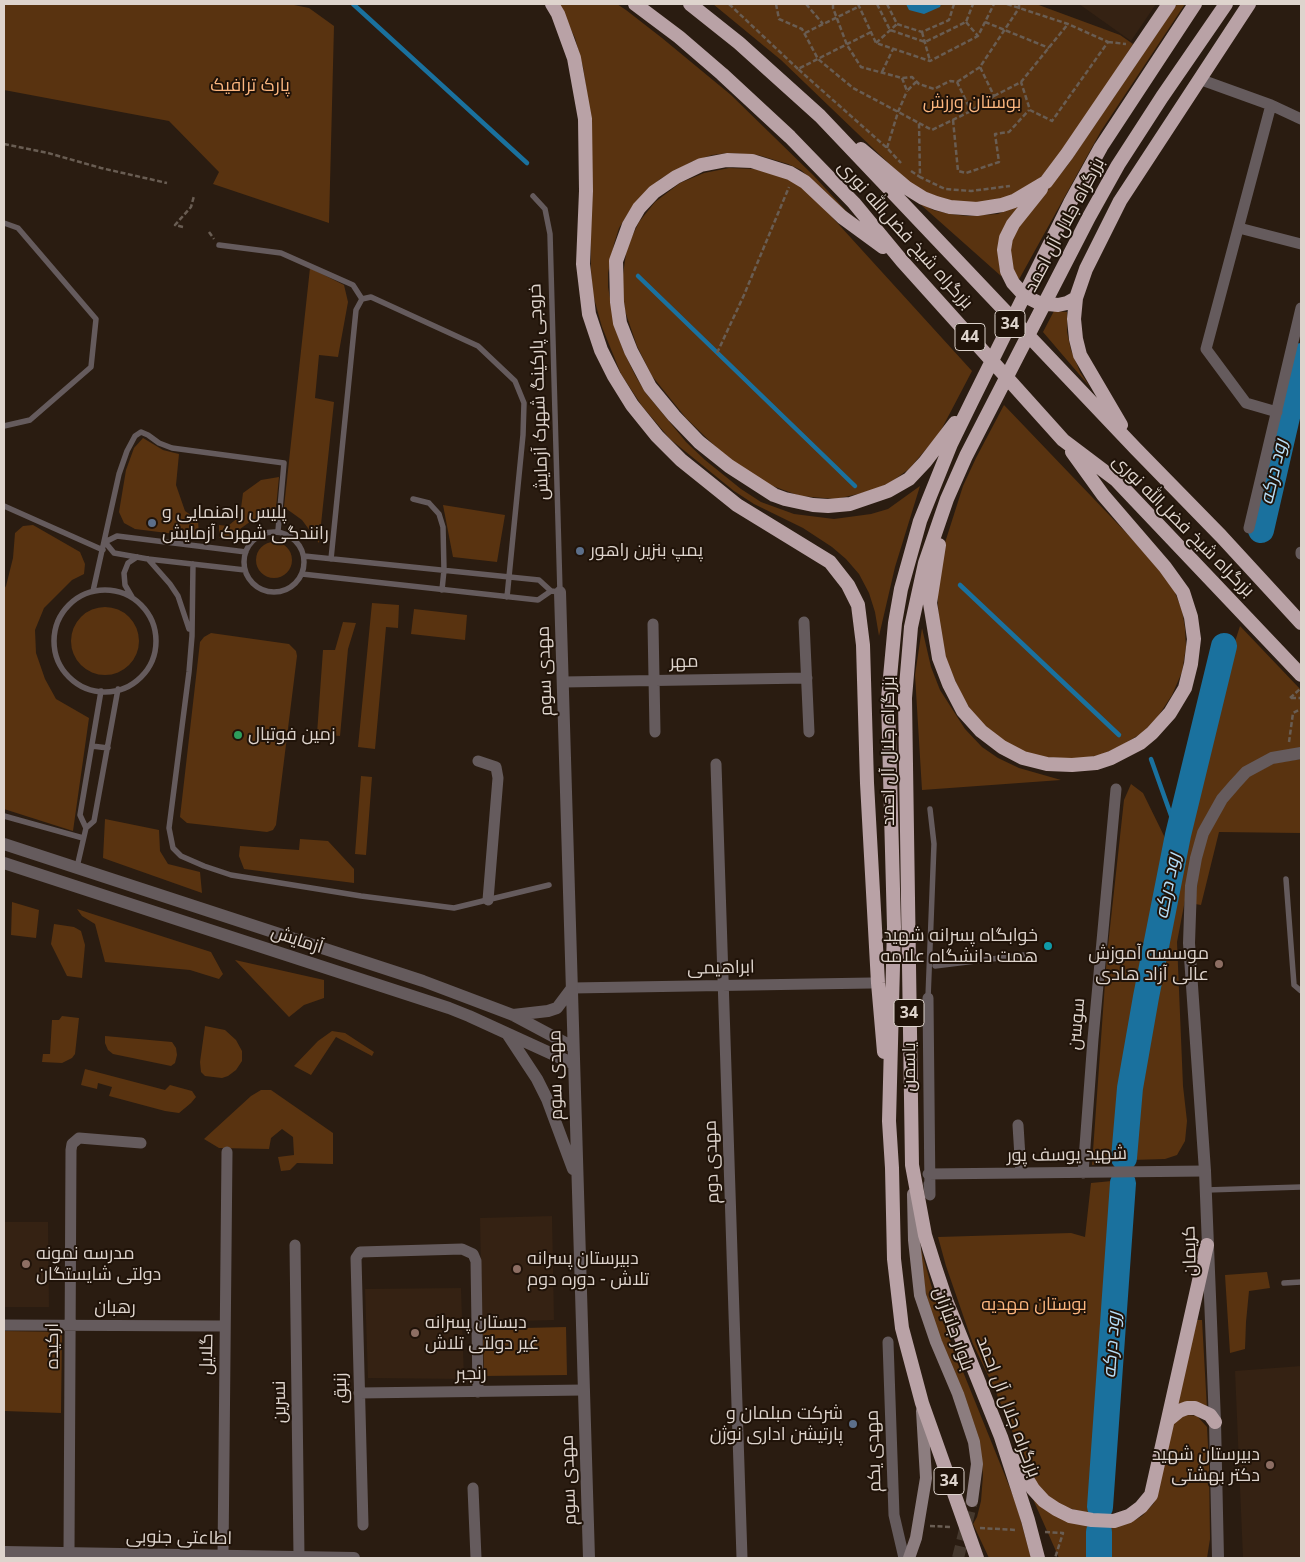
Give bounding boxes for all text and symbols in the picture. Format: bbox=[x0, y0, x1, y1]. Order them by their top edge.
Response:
park label: پارک ترافیک bbox=[210, 75, 290, 97]
park label: بوستان ورزش bbox=[923, 92, 1021, 114]
street label: بزرگراه جلال آل احمد bbox=[1020, 154, 1110, 296]
street label: بزرگراه شیخ فضل‌الله نوری bbox=[833, 156, 977, 314]
street label: خروجی پارکینگ شهرک آزمایش bbox=[524, 283, 554, 501]
road number: 34 bbox=[995, 310, 1025, 338]
road number: 44 bbox=[955, 324, 985, 351]
water label: رود درکه bbox=[1255, 437, 1293, 507]
street label: بزرگراه شیخ فضل‌الله نوری bbox=[1107, 450, 1259, 602]
place label: پلیس راهنمایی و رانندگی شهرک آزمایش bbox=[162, 502, 329, 544]
marker: پلیس راهنمایی و رانندگی شهرک آزمایش bbox=[146, 517, 158, 529]
place label: پمپ بنزین راهور bbox=[590, 540, 703, 562]
marker: پمپ بنزین راهور bbox=[574, 545, 586, 557]
street label: مهدی سوم bbox=[533, 625, 557, 717]
street label: مهر bbox=[669, 651, 699, 673]
street label: بزرگراه جلال آل احمد bbox=[878, 676, 900, 826]
place label: زمین فوتبال bbox=[248, 724, 336, 746]
marker: زمین فوتبال bbox=[232, 729, 244, 741]
water label: رود درکه bbox=[1150, 851, 1186, 921]
street label: آزمایش bbox=[268, 921, 326, 959]
place label: خوابگاه پسرانه شهید همت دانشگاه علامه bbox=[880, 925, 1038, 968]
marker: خوابگاه پسرانه شهید همت دانشگاه علامه bbox=[1042, 940, 1054, 952]
place label: موسسه آموزش عالی آزاد هادی bbox=[1088, 943, 1209, 986]
street label: ابراهیمی bbox=[687, 957, 755, 979]
marker: موسسه آموزش عالی آزاد هادی bbox=[1213, 958, 1225, 970]
street label: سوسن bbox=[1064, 997, 1090, 1051]
road number: 34 bbox=[894, 1000, 924, 1026]
street label: مهدی سوم bbox=[544, 1030, 568, 1120]
street label: یاسمن bbox=[899, 1042, 921, 1092]
street label: مهدی دوم bbox=[700, 1120, 724, 1204]
street label: شهید یوسف پور bbox=[1007, 1143, 1127, 1167]
street label: کریمان bbox=[1178, 1225, 1202, 1277]
place label: مدرسه نمونه دولتی شایستگان bbox=[36, 1243, 161, 1286]
place label: دبیرستان پسرانه تلاش - دوره دوم bbox=[527, 1248, 649, 1290]
marker: مدرسه نمونه دولتی شایستگان bbox=[20, 1258, 32, 1270]
marker: دبیرستان پسرانه تلاش - دوره دوم bbox=[511, 1263, 523, 1275]
street label: بلوار جانبازان bbox=[928, 1284, 978, 1374]
park label: بوستان مهدیه bbox=[981, 1294, 1087, 1316]
street label: رهبان bbox=[94, 1297, 136, 1319]
water label: رود درکه bbox=[1098, 1311, 1126, 1379]
place label: دبستان پسرانه غیر دولتی تلاش bbox=[425, 1312, 539, 1355]
street label: ارکیده bbox=[42, 1323, 64, 1369]
marker: دبستان پسرانه غیر دولتی تلاش bbox=[409, 1327, 421, 1339]
street label: گلایل bbox=[196, 1333, 218, 1375]
street label: بزرگراه جلال آل احمد bbox=[971, 1333, 1045, 1481]
street label: رنجبر bbox=[455, 1363, 487, 1385]
street label: زنبق bbox=[330, 1372, 352, 1404]
street label: نسرین bbox=[269, 1380, 291, 1424]
place label: شرکت مبلمان و پارتیشن اداری نوژن bbox=[710, 1403, 843, 1446]
street label: مهدی یکم bbox=[862, 1409, 886, 1493]
marker: شرکت مبلمان و پارتیشن اداری نوژن bbox=[847, 1418, 859, 1430]
street label: مهدی سوم bbox=[557, 1434, 581, 1526]
place label: دبیرستان شهید دکتر بهشتی bbox=[1152, 1444, 1260, 1486]
marker: دبیرستان شهید دکتر بهشتی bbox=[1264, 1459, 1276, 1471]
road number: 34 bbox=[934, 1468, 964, 1494]
street label: اطاعتی جنوبی bbox=[126, 1526, 232, 1550]

